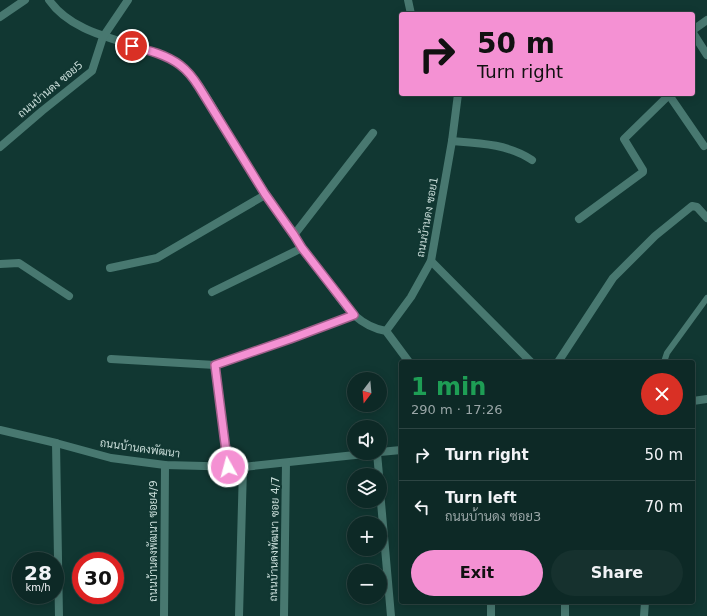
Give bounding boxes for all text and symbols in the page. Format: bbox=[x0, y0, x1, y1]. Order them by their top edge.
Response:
text: 50 m bbox=[477, 27, 555, 60]
icon: right bbox=[411, 28, 463, 80]
pin bbox=[115, 29, 149, 63]
icon: arrive bbox=[121, 35, 143, 57]
street label: ถนนบ้านดง ซอย5 bbox=[14, 57, 86, 121]
text: Turn right bbox=[477, 61, 563, 82]
street label: ถนนบ้านดง ซอย1 bbox=[413, 176, 441, 258]
north arrow bbox=[347, 372, 387, 412]
map controls bbox=[347, 372, 387, 604]
text: 1 min bbox=[411, 373, 486, 401]
button: close bbox=[641, 373, 683, 415]
text: 290 m · 17:26 bbox=[411, 402, 502, 417]
button: sound bbox=[347, 420, 387, 460]
street label: ถนนบ้านดงพัฒนา bbox=[99, 435, 181, 461]
icon: right bbox=[411, 444, 433, 466]
position arrow bbox=[207, 446, 249, 488]
text: Turn right bbox=[445, 446, 529, 464]
text: 50 m bbox=[645, 446, 683, 464]
button: layers bbox=[347, 468, 387, 508]
street label: ถนนบ้านดงพัฒนา ซอย 4/7 bbox=[266, 476, 282, 602]
street label: ถนนบ้านดงพัฒนา ซอย4/9 bbox=[146, 480, 160, 602]
text: Turn left bbox=[445, 489, 517, 507]
icon: left bbox=[411, 496, 433, 518]
text: 70 m bbox=[645, 498, 683, 516]
text: ถนนบ้านดง ซอย3 bbox=[445, 509, 541, 524]
button: + bbox=[347, 516, 387, 556]
button: Exit bbox=[411, 550, 543, 596]
button: Share bbox=[551, 550, 683, 596]
speed limit sign: 30 bbox=[72, 552, 124, 604]
text: 28 bbox=[24, 561, 52, 585]
button: − bbox=[347, 564, 387, 604]
text: km/h bbox=[25, 582, 51, 593]

